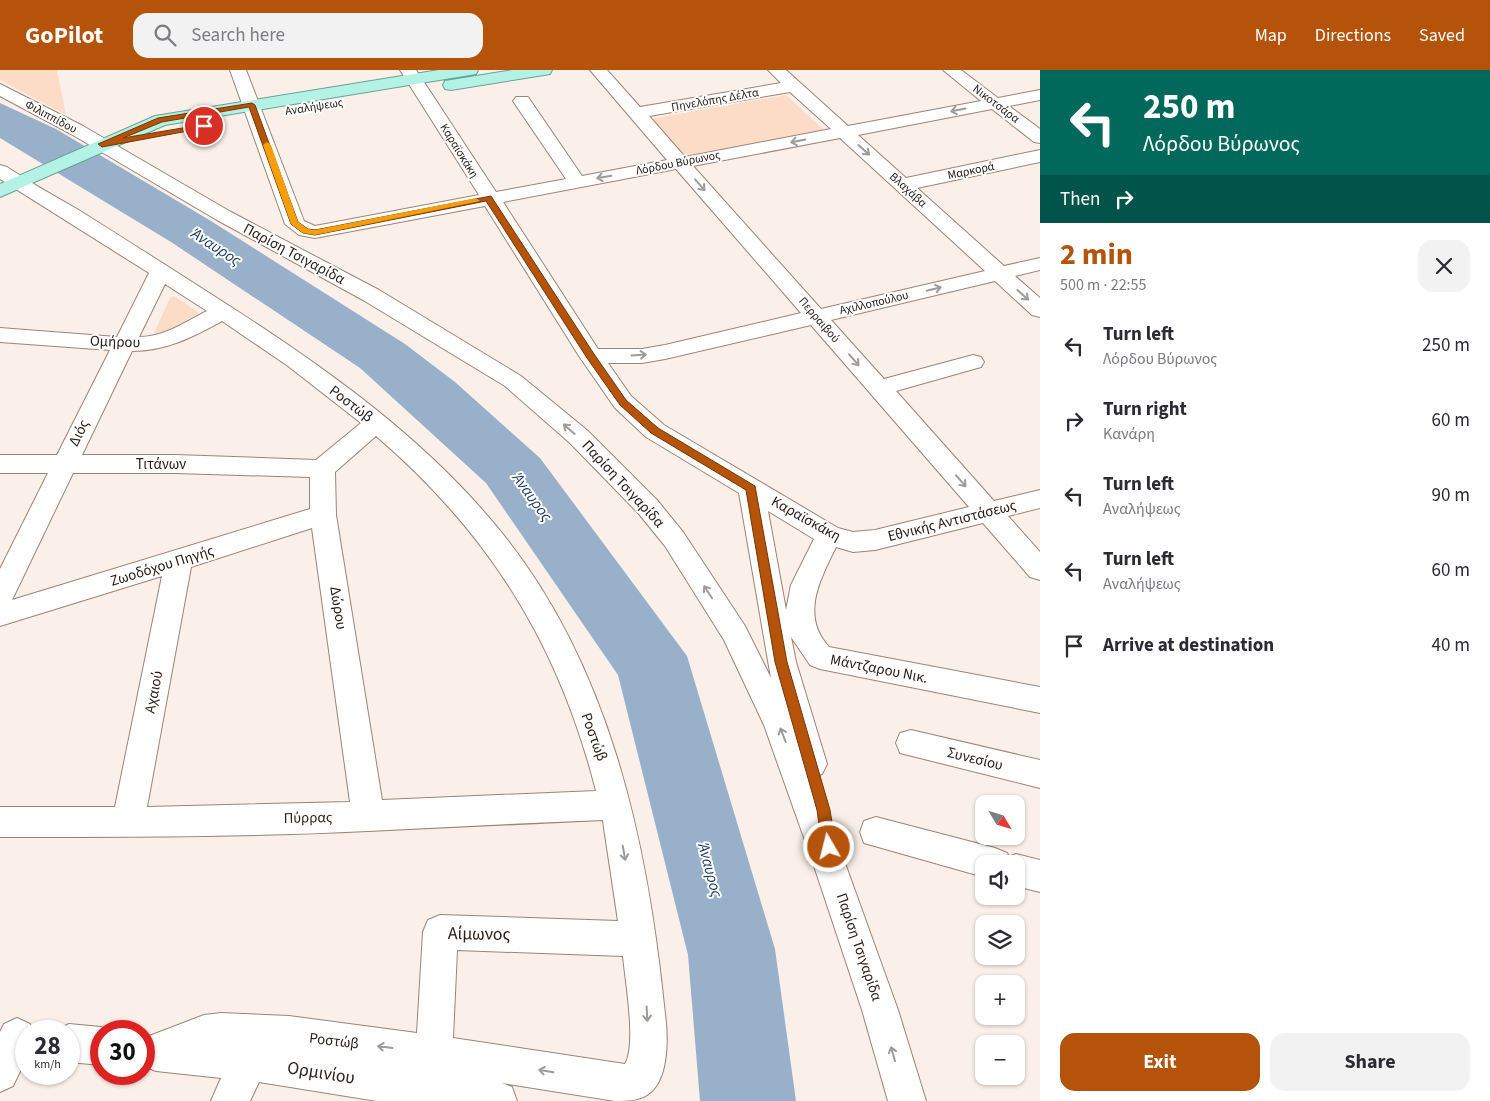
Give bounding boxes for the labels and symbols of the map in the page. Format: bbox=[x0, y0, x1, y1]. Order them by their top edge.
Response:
street label: Νικοτσάρα bbox=[969, 81, 1023, 127]
street label: Πηνελόπης Δέλτα bbox=[670, 84, 760, 116]
street label: Αναλήψεως bbox=[284, 94, 344, 120]
street label: Φιλιππίδου bbox=[22, 96, 80, 138]
pin bbox=[183, 105, 225, 147]
one-way arrow bbox=[950, 106, 966, 116]
street label: Καραϊσκάκη bbox=[436, 120, 482, 182]
one-way arrow bbox=[790, 136, 806, 146]
one-way arrow bbox=[857, 144, 870, 156]
street label: Λόρδου Βύρωνος bbox=[634, 146, 722, 180]
street label: Μαρκορά bbox=[946, 158, 996, 184]
street label: Βλαχάβα bbox=[885, 169, 931, 212]
one-way arrow bbox=[596, 173, 612, 182]
one-way arrow bbox=[694, 179, 706, 192]
street label: Παρίση Τσιγαρίδα bbox=[239, 218, 349, 290]
water label: Άναυρος bbox=[186, 222, 245, 271]
one-way arrow bbox=[925, 284, 941, 293]
street label: Αχιλλοπούλου bbox=[838, 287, 910, 319]
one-way arrow bbox=[1017, 289, 1030, 301]
street label: Περραιβού bbox=[794, 293, 844, 347]
street label: Ομήρου bbox=[89, 331, 141, 353]
one-way arrow bbox=[631, 351, 647, 360]
one-way arrow bbox=[848, 353, 860, 366]
street label: Ροστώβ bbox=[325, 381, 377, 427]
street label: Διός bbox=[64, 416, 95, 450]
one-way arrow bbox=[563, 423, 576, 434]
street label: Παρίση Τσιγαρίδα bbox=[577, 436, 670, 533]
street label: Τιτάνων bbox=[136, 454, 186, 475]
water label: Άναυρος bbox=[506, 467, 557, 526]
one-way arrow bbox=[956, 475, 967, 488]
street label: Καραϊσκάκη bbox=[767, 491, 845, 547]
street label: Εθνικής Αντιστάσεως bbox=[886, 495, 1019, 547]
street label: Ζωοδόχου Πηγής bbox=[108, 540, 217, 592]
street label: Δώρου bbox=[324, 585, 352, 631]
one-way arrow bbox=[702, 585, 712, 599]
street label: Μάντζαρου Νικ. bbox=[828, 649, 930, 689]
street label: Αχαιού bbox=[140, 669, 168, 715]
street label: Ροστώβ bbox=[576, 710, 612, 764]
one-way arrow bbox=[778, 728, 787, 744]
street label: Συνεσίου bbox=[945, 742, 1005, 776]
north arrow bbox=[975, 795, 1025, 845]
street label: Πύρρας bbox=[283, 807, 333, 829]
position arrow bbox=[802, 820, 854, 872]
water label: Άναυρος bbox=[692, 839, 728, 900]
one-way arrow bbox=[620, 845, 630, 861]
street label: Παρίση Τσιγαρίδα bbox=[831, 890, 887, 1004]
street label: Αίμωνος bbox=[447, 921, 511, 947]
one-way arrow bbox=[642, 1006, 651, 1022]
speed limit sign: 30 bbox=[90, 1020, 155, 1085]
street label: Ροστώβ bbox=[308, 1028, 360, 1054]
one-way arrow bbox=[378, 1042, 394, 1052]
one-way arrow bbox=[888, 1047, 898, 1063]
street label: Ορμινίου bbox=[285, 1055, 357, 1091]
one-way arrow bbox=[538, 1066, 554, 1076]

